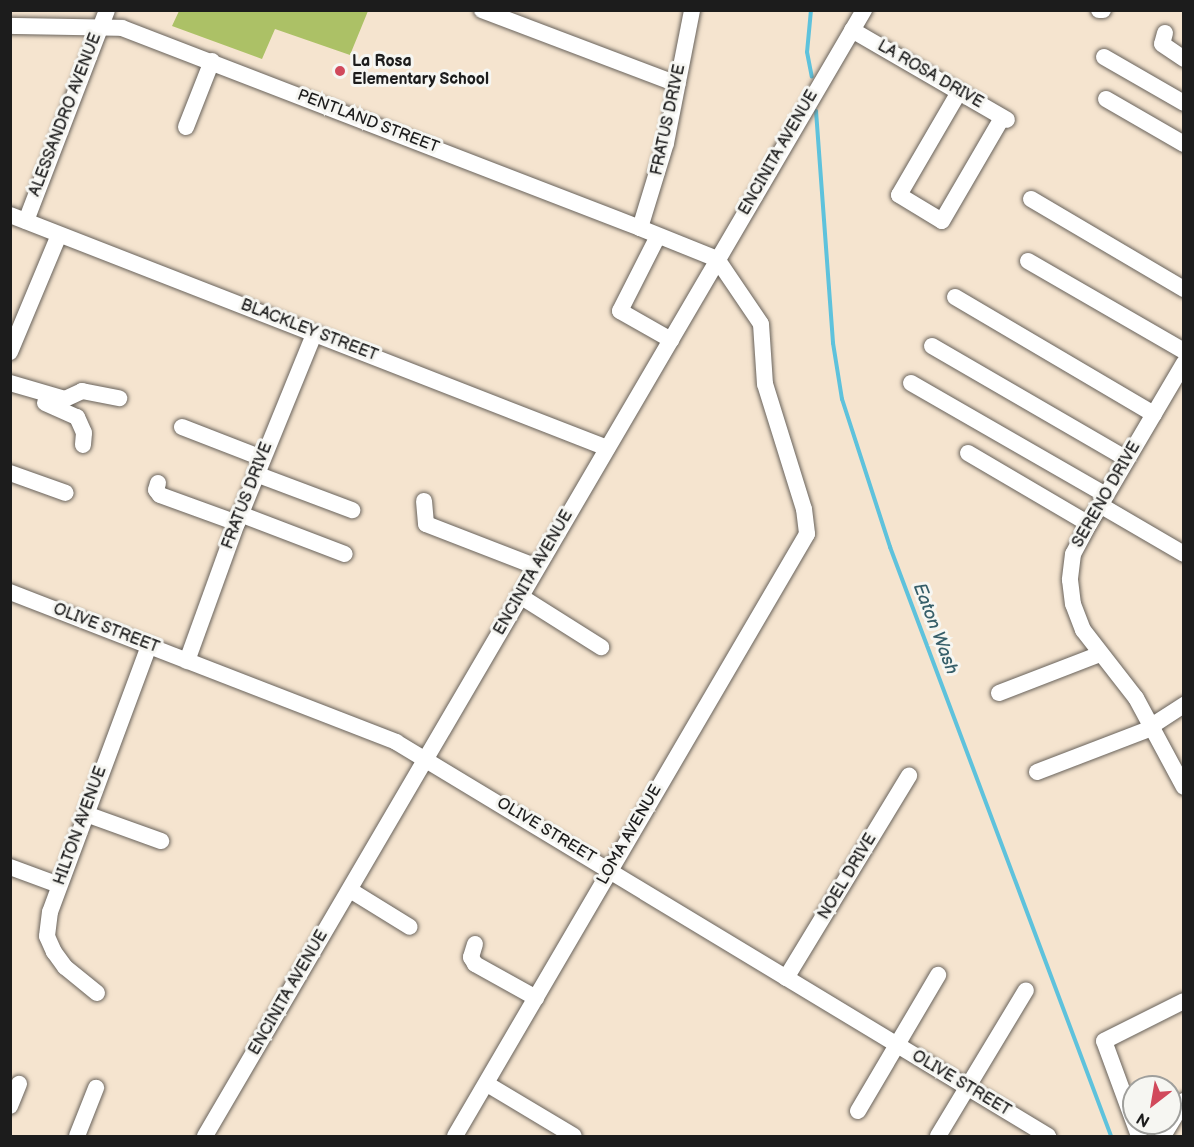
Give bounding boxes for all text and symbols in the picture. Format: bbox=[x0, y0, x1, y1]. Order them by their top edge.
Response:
street label: ALESSANDRO AVENUE bbox=[26, 31, 106, 199]
street label: LA ROSA DRIVE bbox=[874, 37, 986, 113]
place label: La Rosa Elementary School bbox=[352, 52, 489, 90]
street label: FRATUS DRIVE bbox=[648, 63, 690, 177]
marker: La Rosa Elementary School bbox=[333, 64, 347, 78]
street label: PENTLAND STREET bbox=[294, 86, 442, 158]
street label: ENCINITA AVENUE bbox=[735, 87, 823, 219]
street label: BLACKLEY STREET bbox=[238, 296, 380, 366]
street label: SERENO DRIVE bbox=[1069, 439, 1145, 551]
street label: FRATUS DRIVE bbox=[219, 440, 277, 552]
street label: ENCINITA AVENUE bbox=[490, 507, 578, 639]
water label: Eaton Wash bbox=[908, 580, 962, 678]
street label: OLIVE STREET bbox=[50, 600, 162, 658]
street label: HILTON AVENUE bbox=[51, 764, 111, 888]
street label: LOMA AVENUE bbox=[594, 782, 666, 888]
street label: OLIVE STREET bbox=[493, 794, 599, 868]
street label: NOEL DRIVE bbox=[815, 831, 881, 923]
street label: ENCINITA AVENUE bbox=[245, 927, 333, 1059]
street label: OLIVE STREET bbox=[908, 1047, 1014, 1121]
north arrow bbox=[1122, 1075, 1182, 1135]
text: N bbox=[1133, 1108, 1154, 1130]

